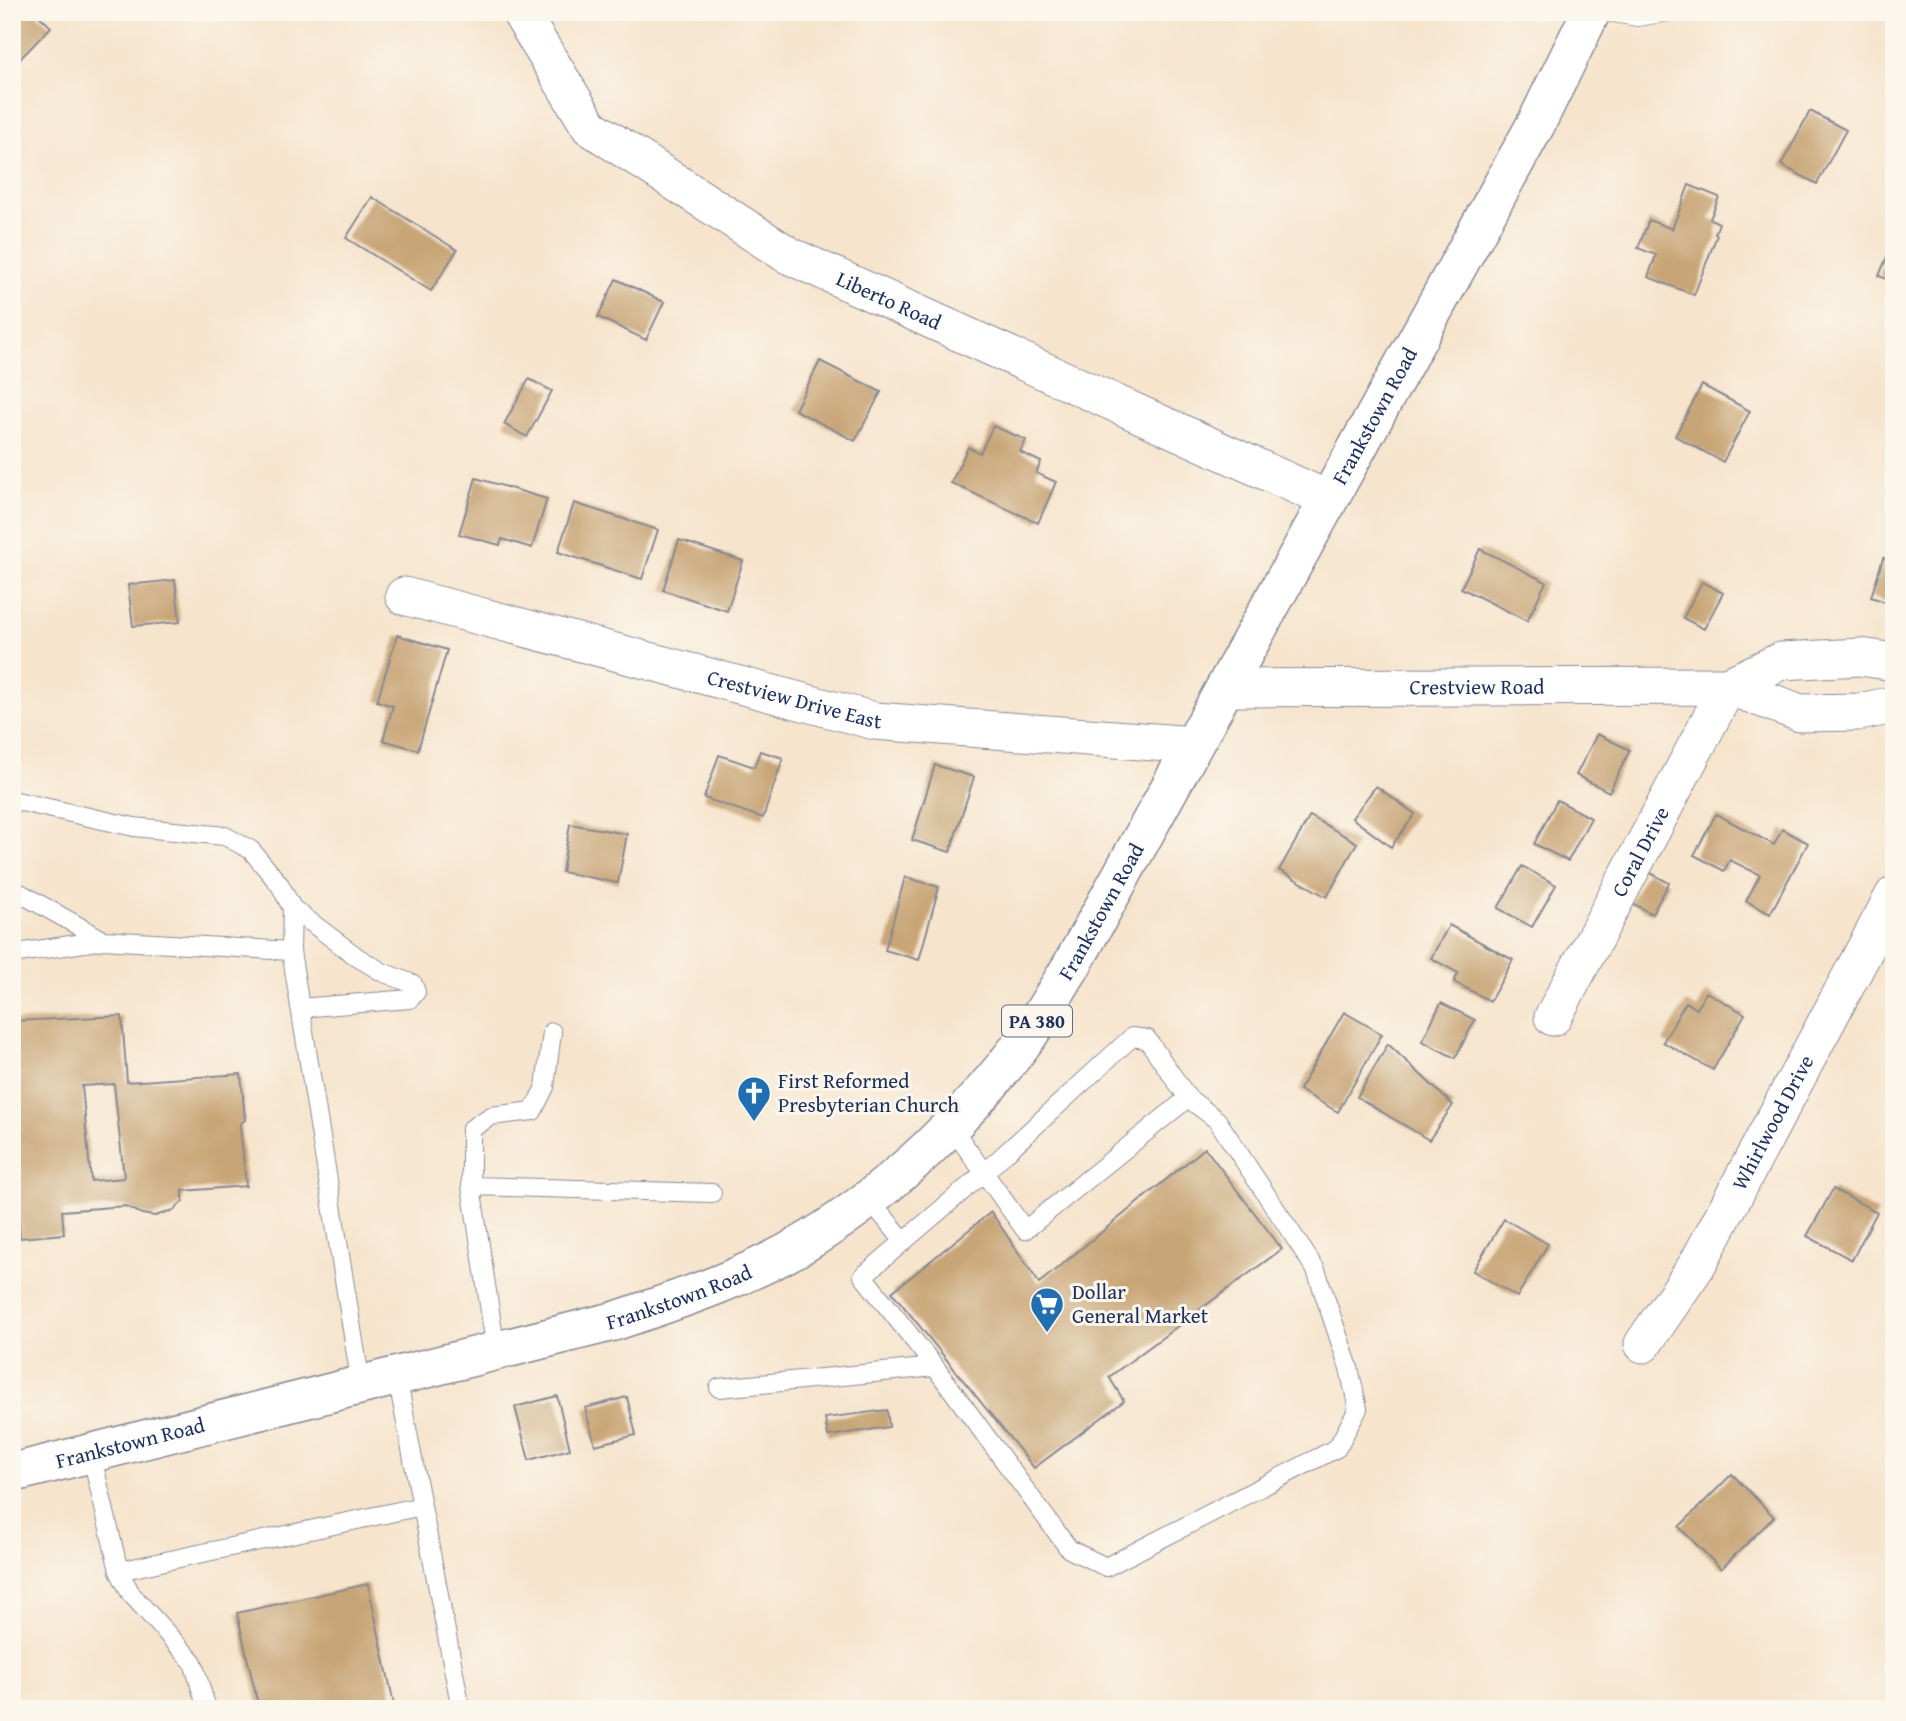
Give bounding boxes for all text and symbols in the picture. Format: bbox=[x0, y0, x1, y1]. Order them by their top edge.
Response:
street label: Liberto Road bbox=[831, 263, 947, 338]
street label: Frankstown Road bbox=[1324, 341, 1425, 490]
street label: Crestview Drive East bbox=[704, 661, 883, 736]
street label: Crestview Road bbox=[1409, 671, 1545, 702]
street label: Coral Drive bbox=[1603, 801, 1677, 902]
street label: Frankstown Road bbox=[1050, 837, 1152, 986]
road number: PA 380 bbox=[1002, 1006, 1072, 1036]
street label: Whirlwood Drive bbox=[1724, 1049, 1821, 1195]
place label: First Reformed Presbyterian Church bbox=[778, 1065, 959, 1120]
church icon: First Reformed Presbyterian Church bbox=[735, 1074, 773, 1123]
street label: Frankstown Road bbox=[603, 1256, 757, 1338]
place label: Dollar General Market bbox=[1072, 1276, 1209, 1331]
supermarket icon: Dollar General Market bbox=[1028, 1285, 1066, 1334]
street label: Frankstown Road bbox=[52, 1409, 209, 1476]

